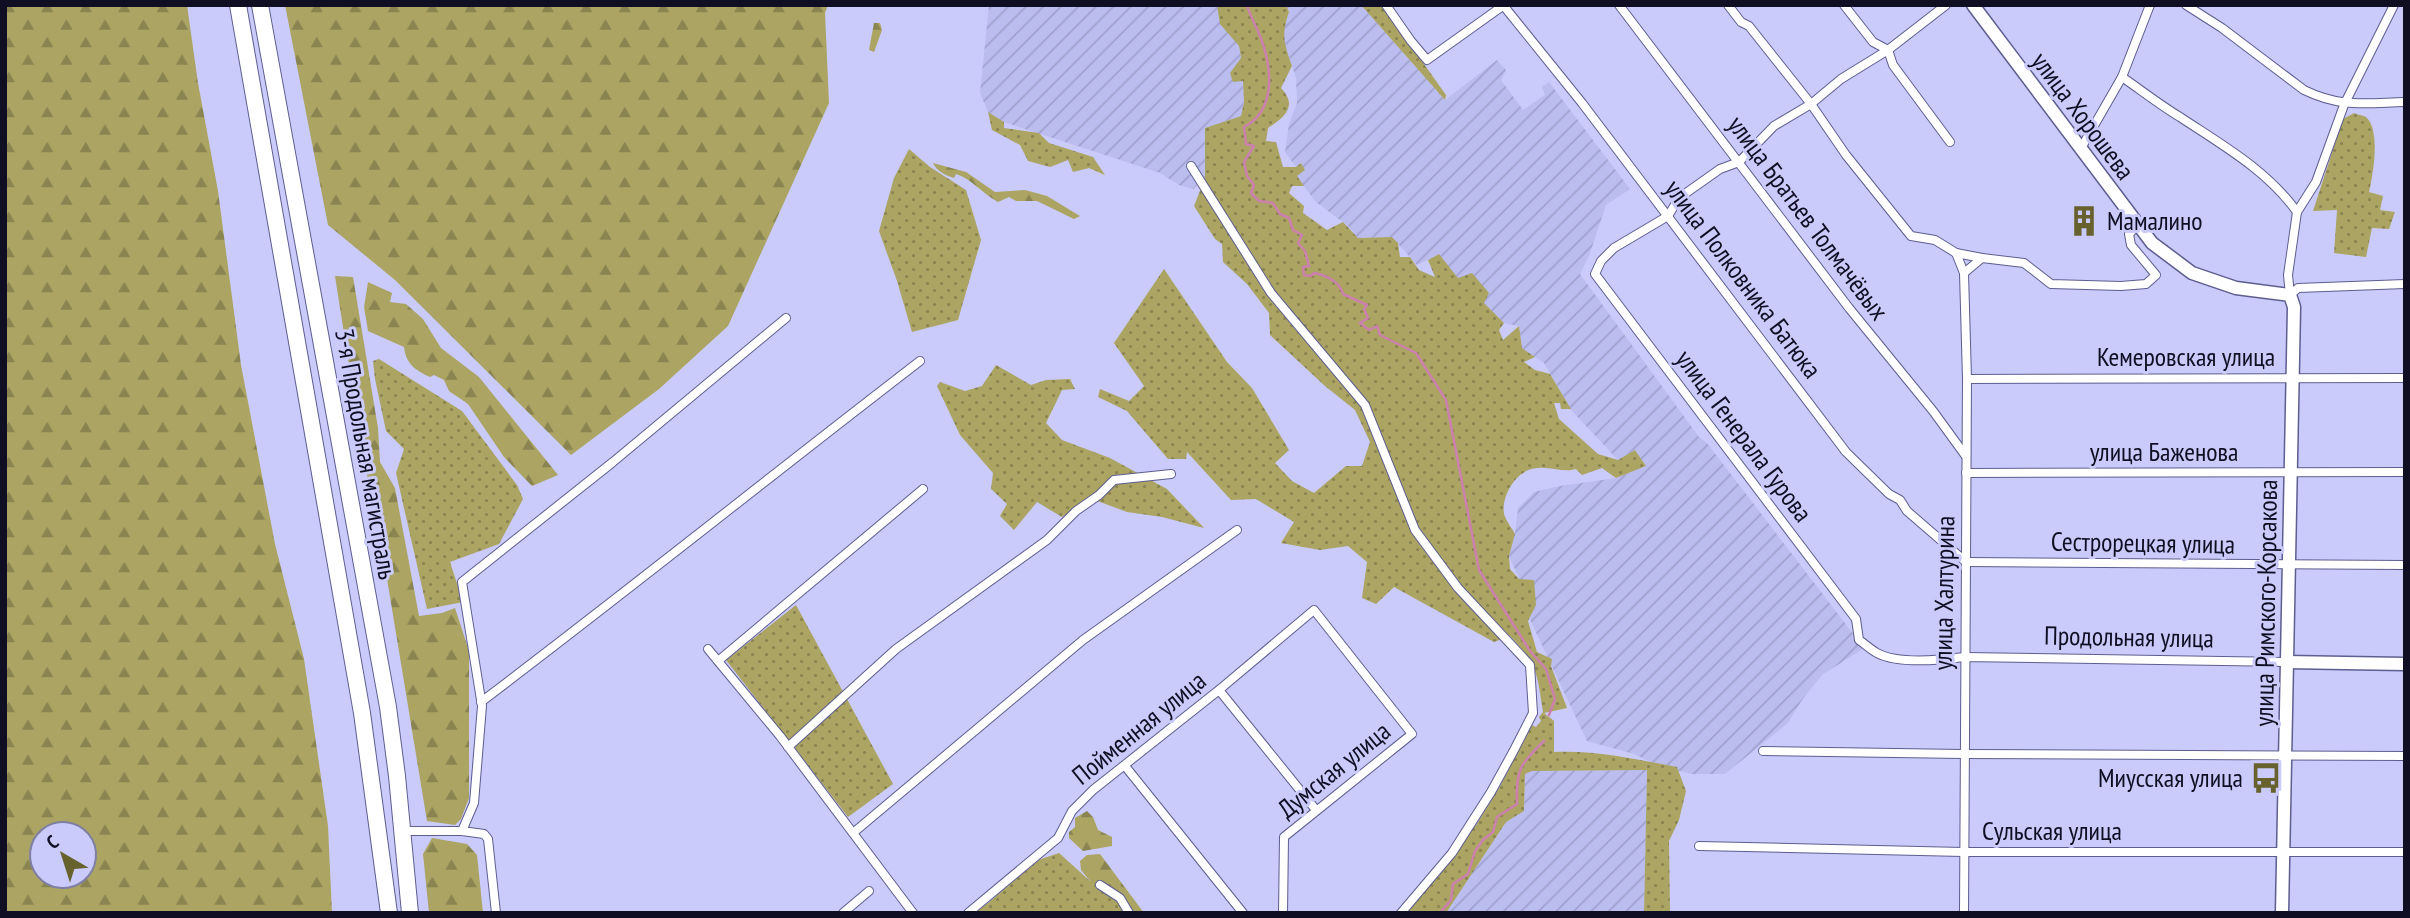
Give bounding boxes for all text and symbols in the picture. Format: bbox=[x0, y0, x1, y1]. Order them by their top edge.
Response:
street label: улица Хорошева bbox=[2025, 45, 2142, 186]
street label: улица Братьев Толмачёвых bbox=[1721, 109, 1896, 326]
street label: улица Полковника Батюка bbox=[1658, 173, 1829, 385]
building icon: Мамалино bbox=[2067, 204, 2101, 238]
place label: Мамалино bbox=[2107, 204, 2202, 237]
street label: 3-я Продольная магистраль bbox=[328, 326, 405, 582]
street label: Кемеровская улица bbox=[2097, 340, 2275, 373]
street label: улица Генерала Гурова bbox=[1669, 343, 1820, 528]
street label: улица Баженова bbox=[2090, 435, 2238, 468]
street label: улица Римского-Корсакова bbox=[2247, 479, 2284, 727]
street label: улица Халтурина bbox=[1926, 515, 1961, 671]
street label: Сестрорецкая улица bbox=[2051, 524, 2235, 561]
street label: Продольная улица bbox=[2044, 619, 2214, 654]
street label: Пойменная улица bbox=[1065, 664, 1212, 792]
street label: Думская улица bbox=[1271, 714, 1397, 825]
place label: Миусская улица bbox=[2098, 761, 2243, 794]
bus stop icon: Миусская улица bbox=[2249, 761, 2283, 795]
street label: Сульская улица bbox=[1982, 814, 2122, 847]
north arrow bbox=[28, 820, 98, 890]
text: С bbox=[41, 830, 63, 854]

